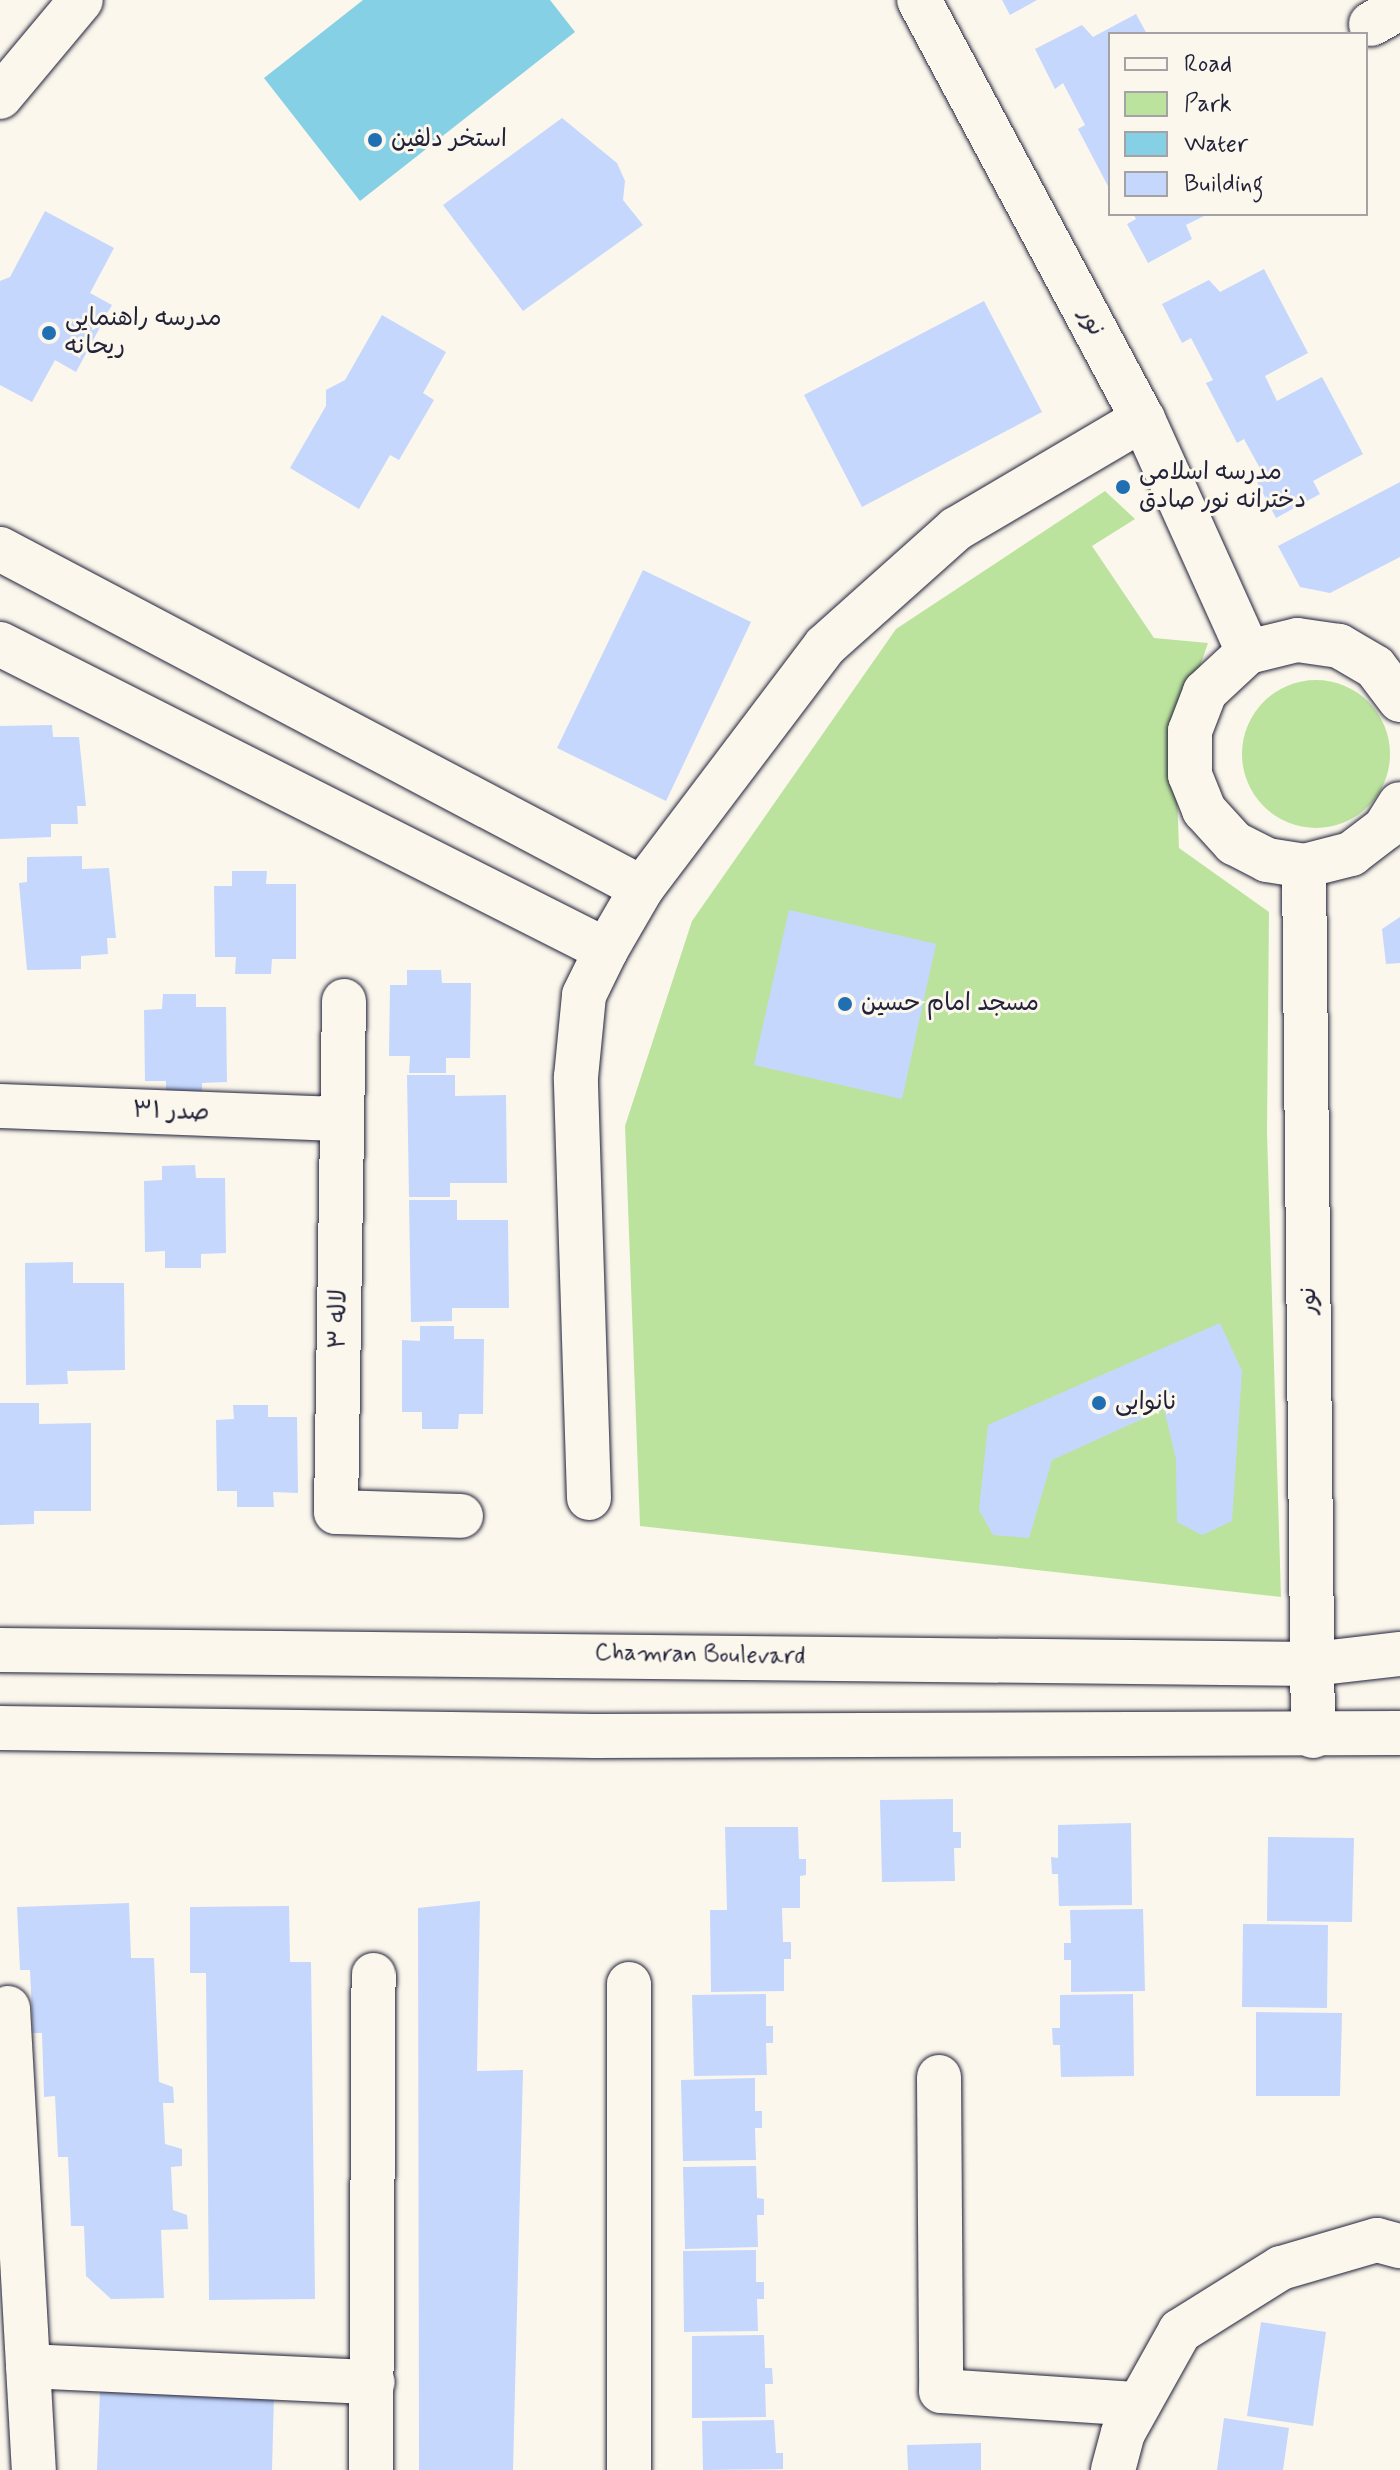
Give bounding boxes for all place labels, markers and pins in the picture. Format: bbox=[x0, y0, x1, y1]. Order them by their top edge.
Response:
place label: استخر دلفین bbox=[391, 126, 507, 154]
marker: استخر دلفین bbox=[366, 131, 384, 149]
place label: مدرسه راهنمایی ریحانه bbox=[65, 305, 222, 361]
marker: مدرسه راهنمایی ریحانه bbox=[40, 324, 58, 342]
place label: مدرسه اسلامی دخترانه نور صادق bbox=[1139, 459, 1306, 515]
marker: مدرسه اسلامی دخترانه نور صادق bbox=[1114, 478, 1132, 496]
place label: مسجد امام‌ حسین bbox=[861, 990, 1039, 1018]
marker: مسجد امام‌ حسین bbox=[836, 995, 854, 1013]
place label: نانوایی bbox=[1115, 1389, 1177, 1417]
marker: نانوایی bbox=[1090, 1394, 1108, 1412]

